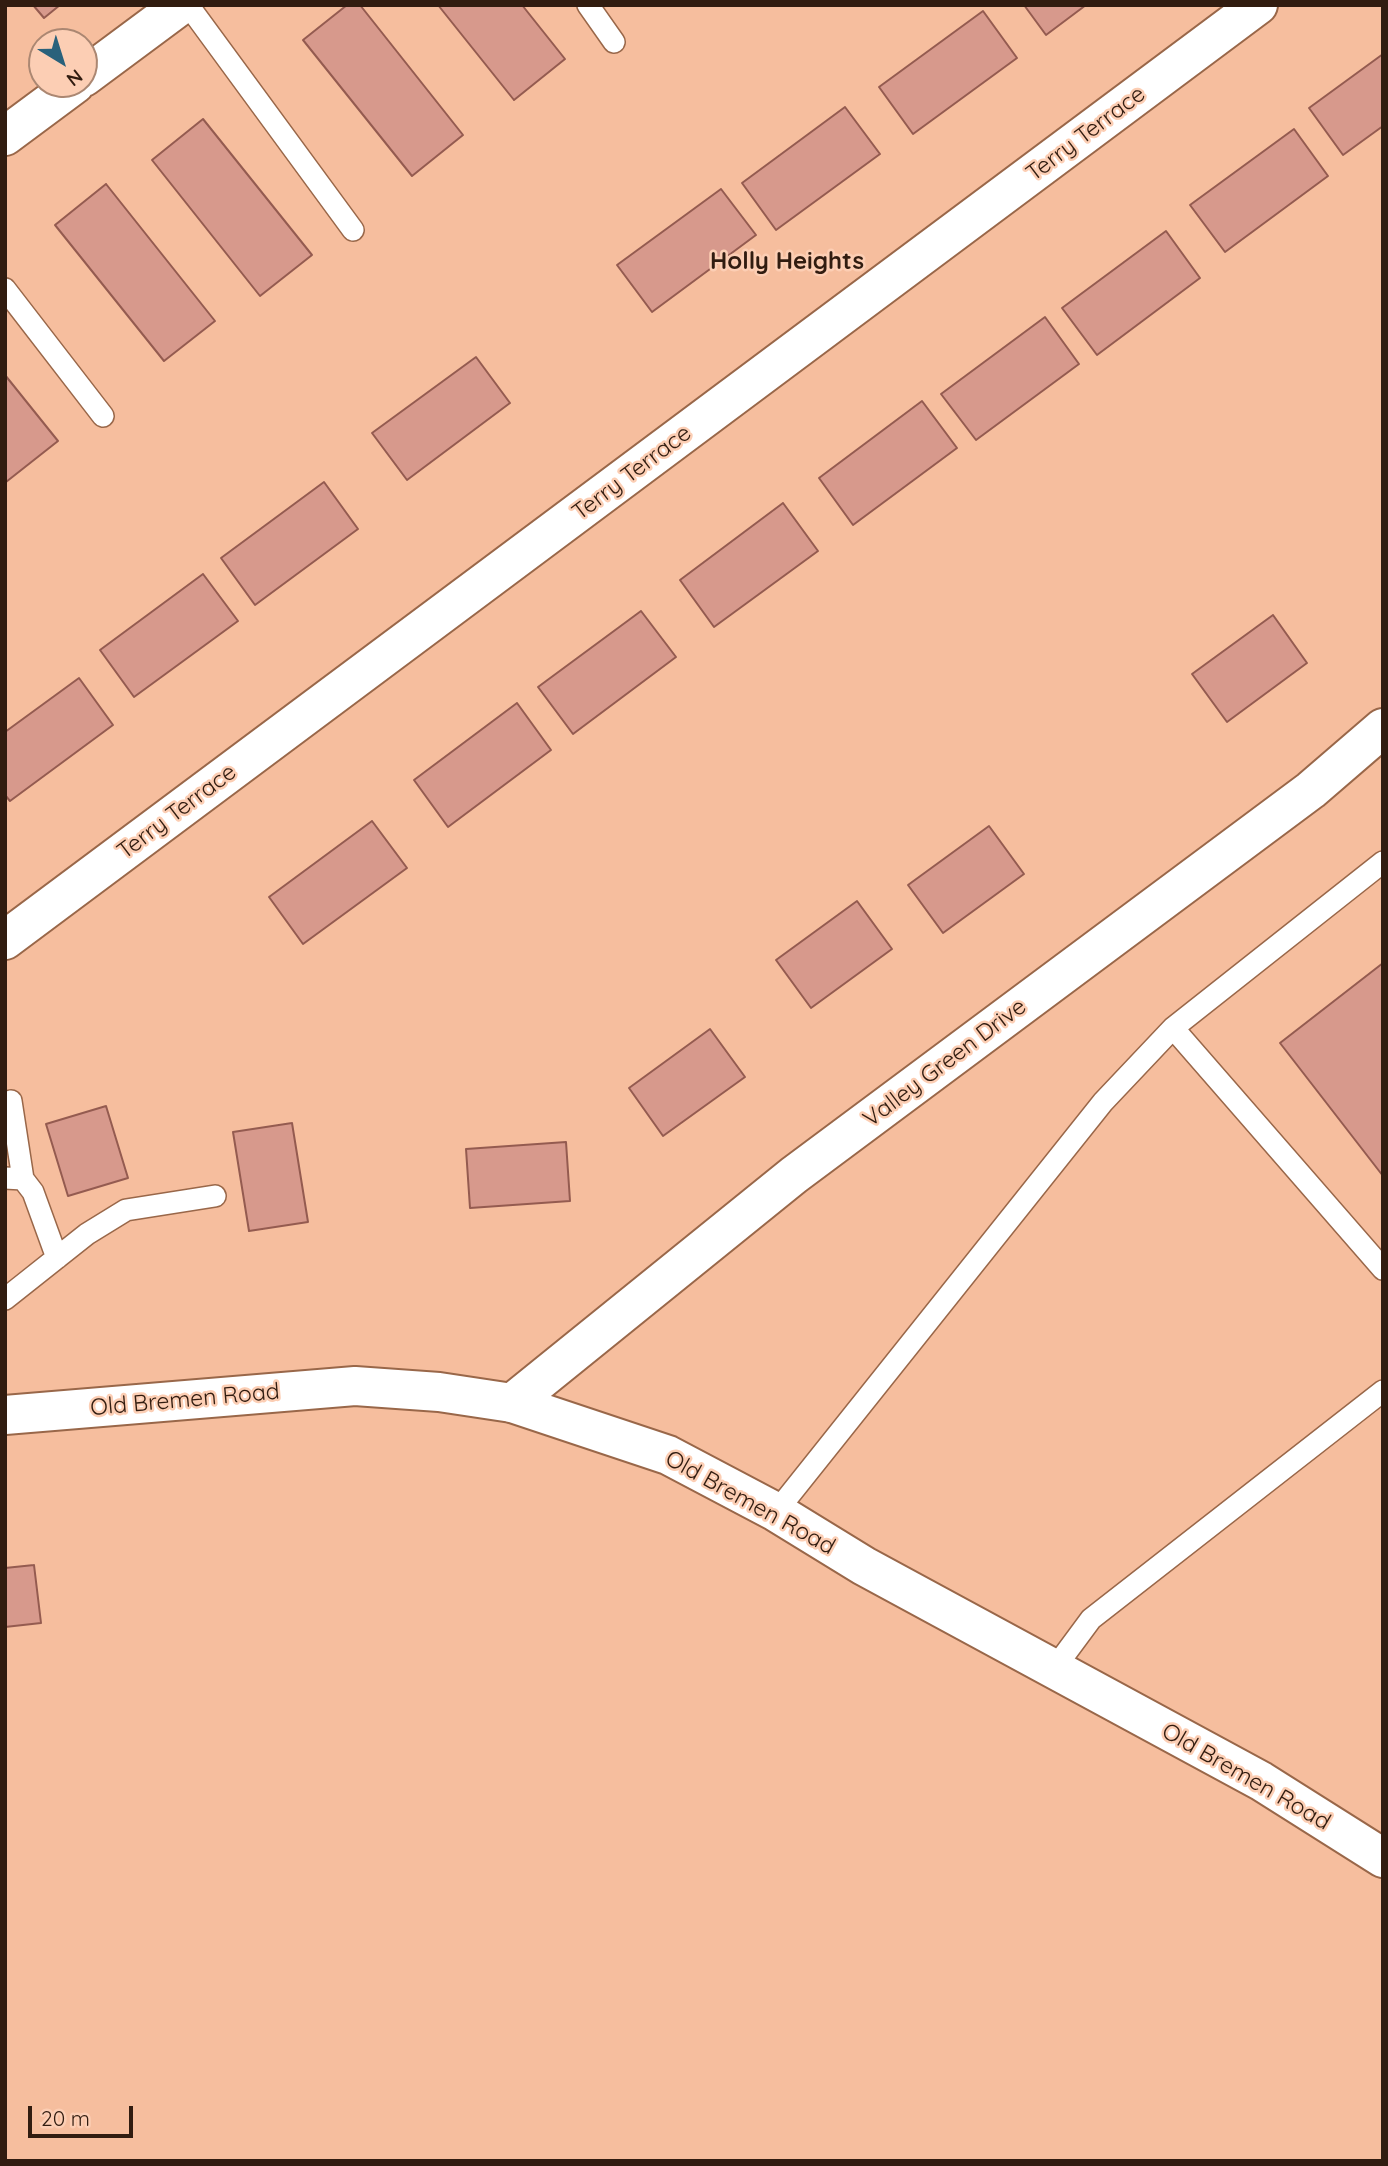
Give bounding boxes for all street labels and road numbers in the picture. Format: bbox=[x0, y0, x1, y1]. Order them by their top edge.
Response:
street label: Terry Terrace bbox=[1021, 80, 1151, 188]
street label: Terry Terrace bbox=[567, 419, 697, 527]
street label: Terry Terrace bbox=[112, 758, 242, 866]
street label: Valley Green Drive bbox=[858, 993, 1032, 1133]
street label: Old Bremen Road bbox=[89, 1378, 281, 1422]
street label: Old Bremen Road bbox=[660, 1445, 840, 1561]
street label: Old Bremen Road bbox=[1157, 1718, 1335, 1836]

